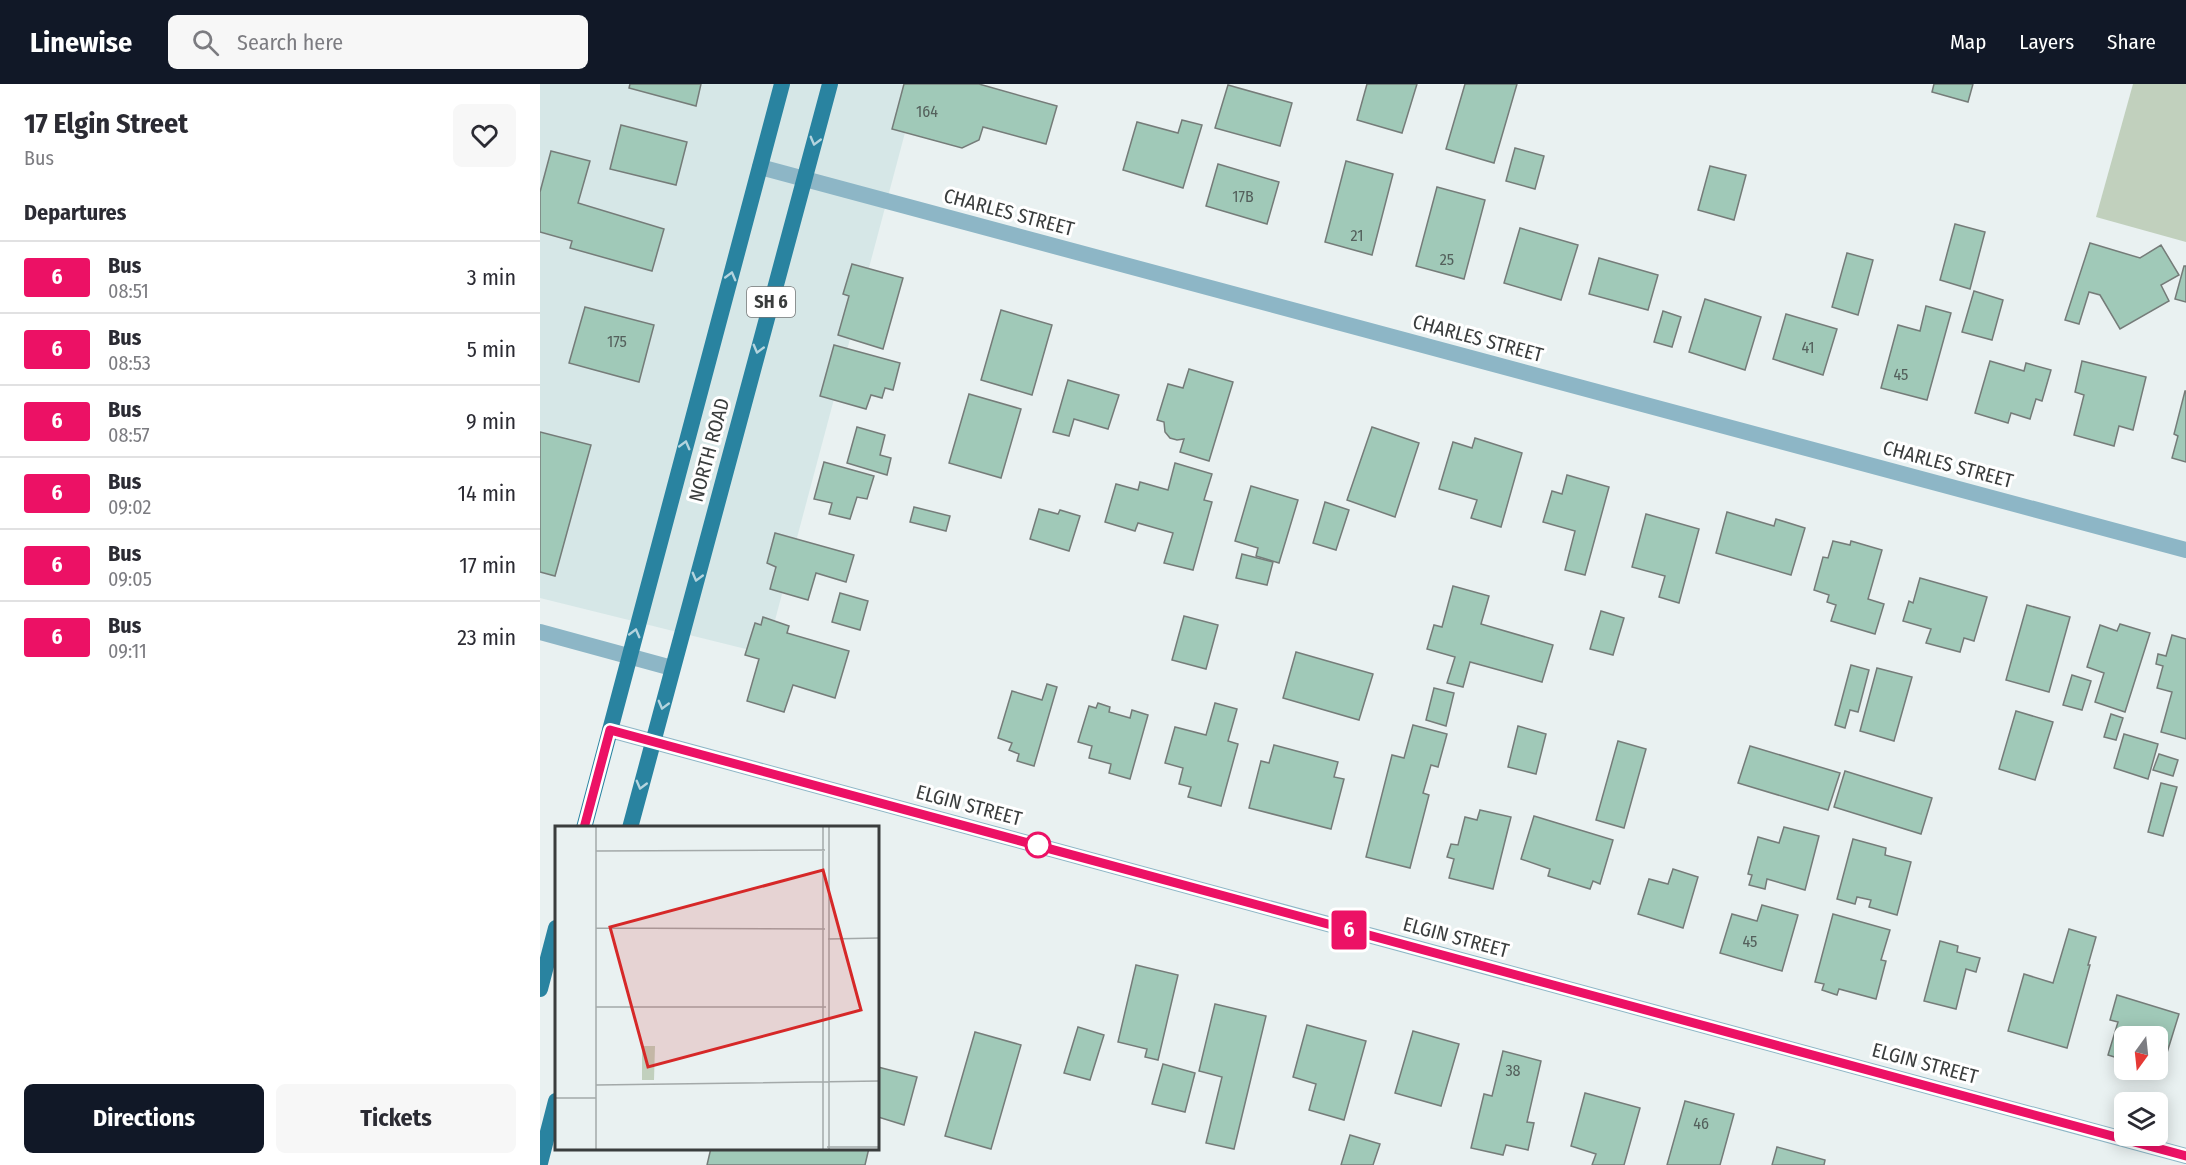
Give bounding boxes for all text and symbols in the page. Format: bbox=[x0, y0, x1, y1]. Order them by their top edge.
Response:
search box bbox=[168, 15, 588, 69]
text: Linewise bbox=[30, 26, 132, 59]
icon: search bbox=[189, 26, 222, 59]
text: Search here bbox=[237, 29, 343, 56]
text: Map bbox=[1950, 29, 1986, 55]
text: Layers bbox=[2019, 29, 2074, 55]
text: Share bbox=[2107, 29, 2156, 55]
house number: 164 bbox=[916, 102, 938, 121]
button: heart bbox=[453, 104, 516, 167]
text: 17 Elgin Street bbox=[24, 107, 188, 140]
one-way arrow bbox=[809, 135, 822, 145]
text: Bus bbox=[24, 146, 54, 170]
street label: CHARLES STREET bbox=[941, 183, 1078, 241]
house number: 17B bbox=[1232, 187, 1254, 206]
text: Departures bbox=[24, 199, 126, 226]
house number: 21 bbox=[1351, 226, 1363, 245]
house number: 25 bbox=[1440, 250, 1454, 269]
text: Bus bbox=[108, 252, 141, 279]
text: 6 bbox=[52, 264, 62, 290]
text: 3 min bbox=[467, 264, 516, 291]
one-way arrow bbox=[723, 271, 736, 281]
text: 08:51 bbox=[108, 279, 149, 303]
road number: SH 6 bbox=[747, 287, 795, 317]
street label: CHARLES STREET bbox=[1410, 309, 1547, 367]
text: Bus bbox=[108, 324, 141, 351]
house number: 175 bbox=[607, 332, 627, 351]
text: 6 bbox=[52, 336, 62, 362]
text: 5 min bbox=[467, 336, 516, 363]
house number: 41 bbox=[1801, 338, 1815, 357]
one-way arrow bbox=[753, 344, 766, 354]
text: 08:53 bbox=[108, 351, 151, 375]
house number: 45 bbox=[1894, 365, 1908, 384]
street label: NORTH ROAD bbox=[684, 395, 734, 505]
text: Bus bbox=[108, 396, 141, 423]
text: 6 bbox=[52, 408, 62, 434]
text: 9 min bbox=[466, 408, 516, 435]
text: 08:57 bbox=[108, 423, 150, 447]
street label: CHARLES STREET bbox=[1880, 435, 2017, 493]
one-way arrow bbox=[678, 440, 690, 450]
text: Bus bbox=[108, 468, 141, 495]
text: 6 bbox=[52, 480, 62, 506]
text: 14 min bbox=[458, 480, 516, 507]
text: 09:02 bbox=[108, 495, 151, 519]
text: Bus bbox=[108, 540, 141, 567]
text: 6 bbox=[52, 552, 62, 578]
text: 17 min bbox=[459, 552, 516, 579]
text: 09:05 bbox=[108, 567, 152, 591]
one-way arrow bbox=[692, 571, 704, 582]
text: Bus bbox=[108, 612, 141, 639]
text: 6 bbox=[52, 624, 62, 650]
text: 23 min bbox=[457, 624, 516, 651]
one-way arrow bbox=[627, 628, 640, 638]
text: 09:11 bbox=[108, 639, 147, 663]
one-way arrow bbox=[657, 700, 670, 710]
one-way arrow bbox=[636, 779, 649, 789]
street label: ELGIN STREET bbox=[913, 779, 1025, 831]
inset map bbox=[555, 826, 879, 1150]
unlabelled marker bbox=[1025, 832, 1051, 858]
line badge: 6 bbox=[1330, 910, 1368, 950]
street label: ELGIN STREET bbox=[1400, 911, 1512, 963]
text: 6 bbox=[1344, 917, 1354, 943]
house number: 45 bbox=[1743, 932, 1757, 951]
north arrow bbox=[2114, 1026, 2168, 1080]
map controls bbox=[2114, 1026, 2168, 1146]
street label: ELGIN STREET bbox=[1869, 1037, 1981, 1089]
house number: 38 bbox=[1505, 1061, 1521, 1080]
button: Directions bbox=[24, 1084, 264, 1153]
button: Tickets bbox=[276, 1084, 516, 1153]
button: layers bbox=[2114, 1092, 2168, 1146]
house number: 46 bbox=[1693, 1114, 1709, 1133]

